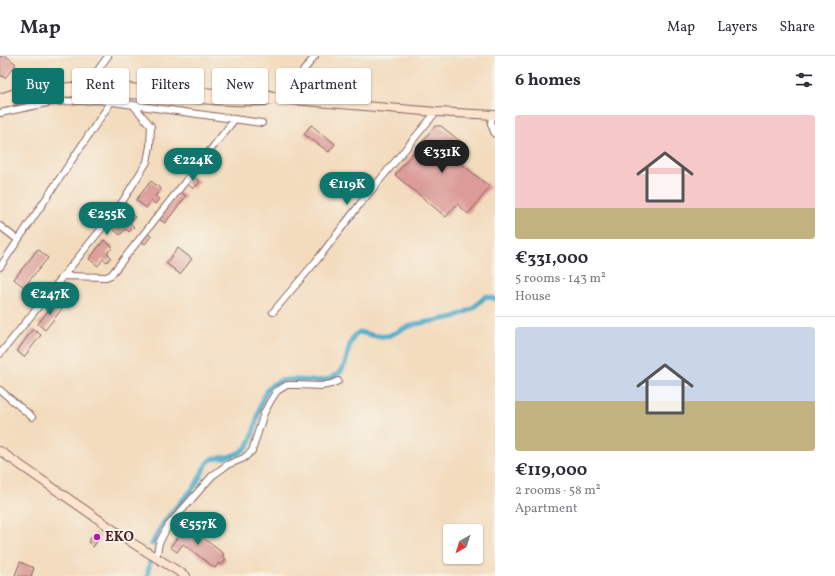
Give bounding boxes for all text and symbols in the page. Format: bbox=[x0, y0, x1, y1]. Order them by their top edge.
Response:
text: Map bbox=[20, 15, 61, 41]
text: Map bbox=[667, 18, 695, 37]
text: Layers bbox=[717, 18, 757, 37]
text: Share bbox=[779, 18, 815, 37]
chip: Buy bbox=[12, 68, 64, 104]
chip: Rent bbox=[72, 68, 129, 104]
chip: Filters bbox=[137, 68, 204, 104]
chip: New bbox=[212, 68, 268, 104]
chip: Apartment bbox=[276, 68, 371, 104]
text: 6 homes bbox=[515, 69, 581, 92]
icon: filters bbox=[793, 69, 815, 91]
pin: €331K bbox=[414, 140, 470, 174]
icon: home bbox=[629, 141, 701, 213]
text: €331K bbox=[423, 144, 461, 162]
pin: €224K bbox=[165, 148, 221, 182]
text: €224K bbox=[173, 152, 213, 170]
pin: €119K bbox=[319, 172, 375, 206]
text: €119K bbox=[329, 176, 365, 194]
pin: €255K bbox=[79, 202, 135, 236]
text: €255K bbox=[88, 206, 126, 224]
text: €331,000 bbox=[515, 247, 588, 270]
text: 5 rooms · 143 m² bbox=[515, 270, 606, 288]
pin: €247K bbox=[22, 282, 78, 316]
text: €247K bbox=[30, 286, 70, 304]
text: House bbox=[515, 288, 551, 306]
icon: home bbox=[629, 353, 701, 425]
text: €119,000 bbox=[515, 459, 587, 482]
text: 2 rooms · 58 m² bbox=[515, 482, 600, 500]
text: Apartment bbox=[515, 500, 578, 518]
pin: €557K bbox=[170, 512, 226, 546]
text: €557K bbox=[179, 516, 217, 534]
north arrow bbox=[443, 524, 483, 564]
map controls bbox=[443, 524, 483, 564]
place label: EKO bbox=[105, 528, 134, 547]
marker: EKO bbox=[92, 532, 102, 542]

